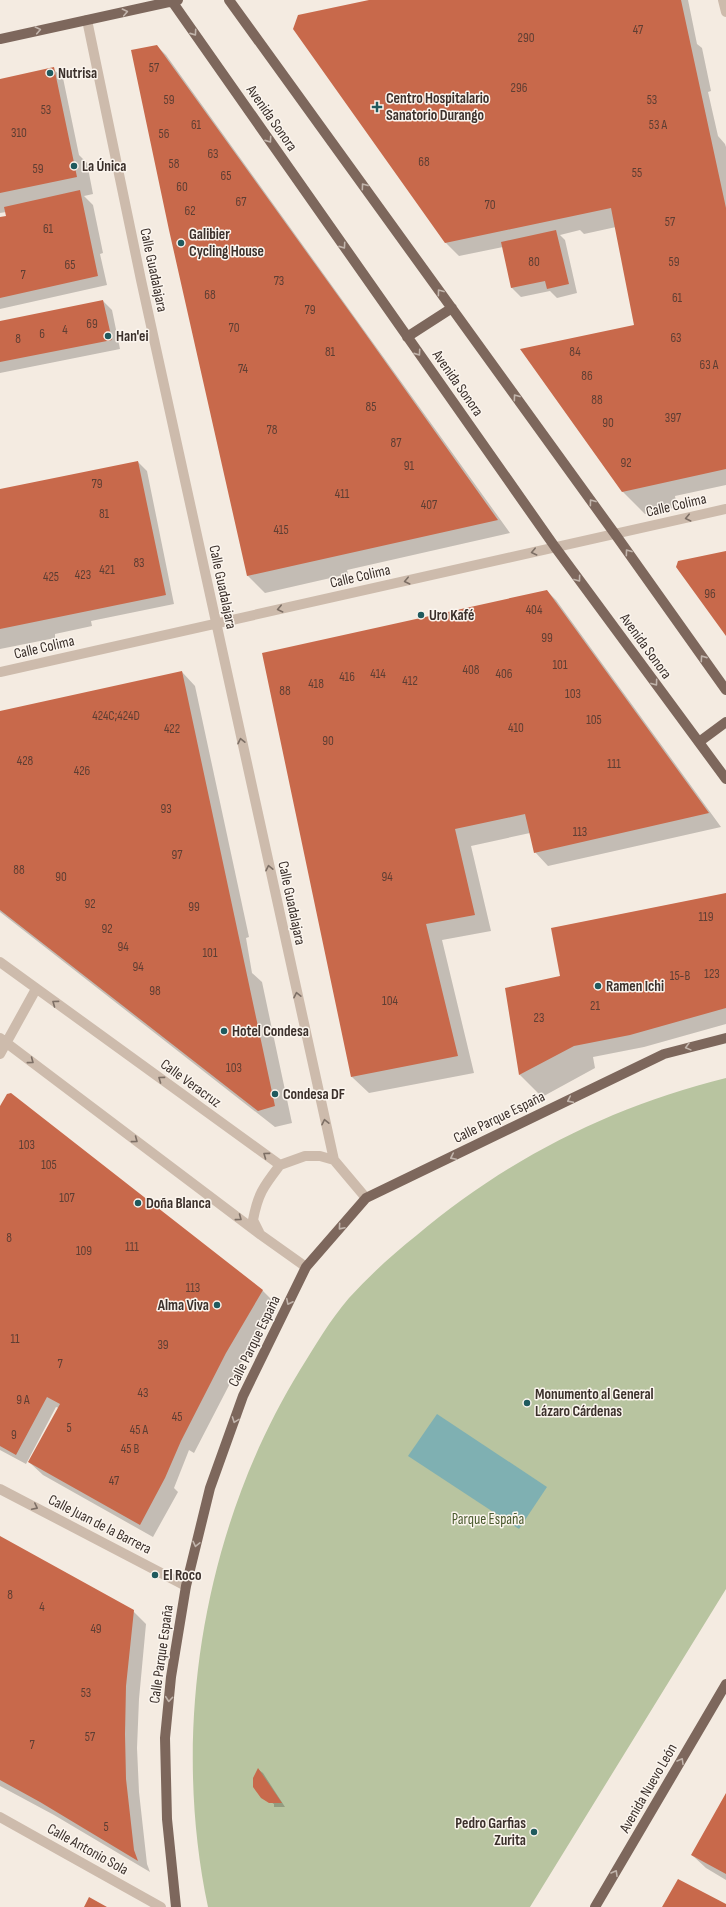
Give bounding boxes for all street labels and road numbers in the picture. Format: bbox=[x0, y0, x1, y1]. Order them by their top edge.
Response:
street label: Avenida Sonora bbox=[241, 81, 301, 155]
street label: Calle Guadalajara bbox=[135, 226, 172, 314]
street label: Avenida Sonora bbox=[427, 346, 487, 420]
street label: Calle Colima bbox=[644, 489, 708, 522]
street label: Calle Guadalajara bbox=[204, 543, 241, 631]
street label: Calle Colima bbox=[328, 560, 392, 593]
street label: Avenida Sonora bbox=[615, 609, 676, 683]
street label: Calle Colima bbox=[12, 631, 76, 664]
street label: Calle Guadalajara bbox=[273, 859, 310, 947]
street label: Calle Veracruz bbox=[156, 1055, 225, 1112]
street label: Calle Parque España bbox=[450, 1087, 548, 1148]
street label: Calle Parque España bbox=[224, 1292, 285, 1390]
street label: Calle Juan de la Barrera bbox=[45, 1490, 155, 1559]
street label: Calle Parque España bbox=[145, 1603, 178, 1705]
street label: Avenida Nuevo León bbox=[615, 1740, 682, 1837]
street label: Calle Antonio Sola bbox=[44, 1819, 132, 1880]

